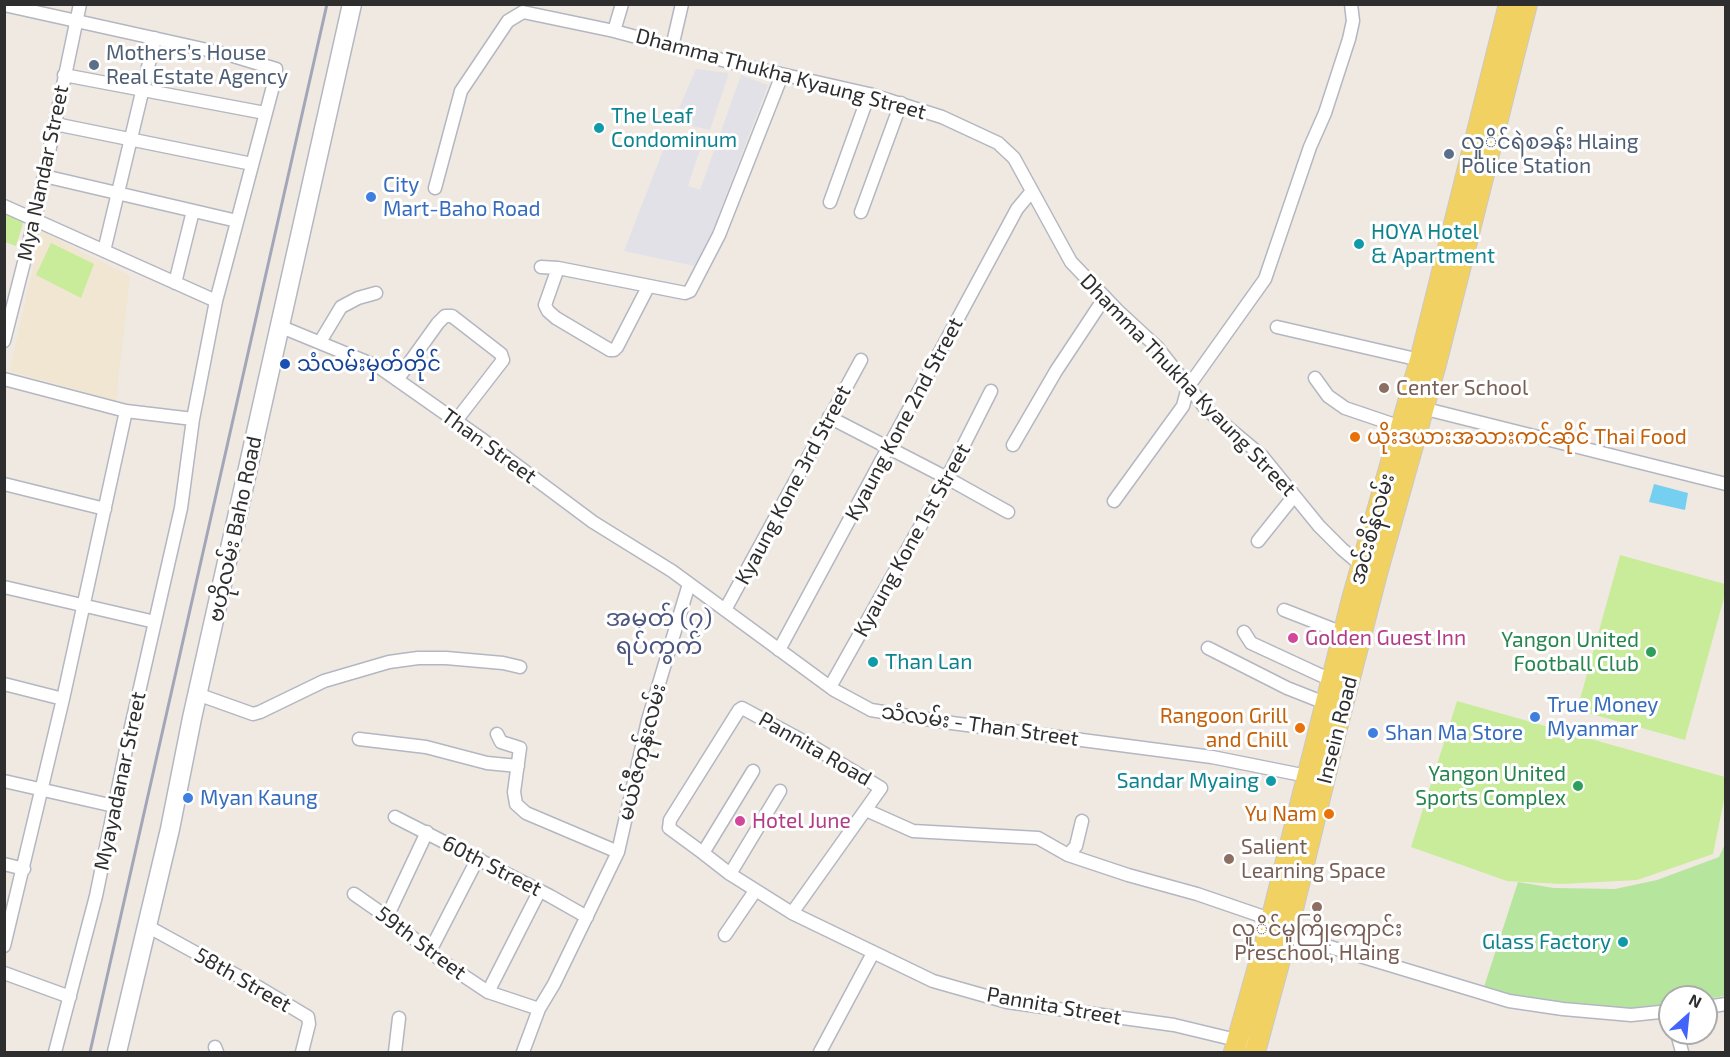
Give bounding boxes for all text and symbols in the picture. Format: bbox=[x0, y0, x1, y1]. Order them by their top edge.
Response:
street label: Dhamma Thukha Kyaung Street bbox=[633, 23, 929, 125]
place label: Mothers’s House Real Estate Agency bbox=[106, 40, 288, 90]
marker: Mothers’s House Real Estate Agency bbox=[87, 58, 101, 72]
street label: Mya Nandar Street bbox=[12, 83, 74, 263]
place label: The Leaf Condominum bbox=[611, 103, 737, 153]
marker: The Leaf Condominum bbox=[592, 121, 606, 135]
place label: လှုိင်ရဲစခန်း Hlaing Police Station bbox=[1461, 129, 1638, 179]
marker: လှုိင်ရဲစခန်း Hlaing Police Station bbox=[1442, 147, 1456, 161]
place label: City Mart-Baho Road bbox=[383, 172, 540, 222]
marker: City Mart-Baho Road bbox=[364, 190, 378, 204]
place label: HOYA Hotel & Apartment bbox=[1371, 219, 1495, 269]
marker: HOYA Hotel & Apartment bbox=[1352, 237, 1366, 251]
street label: Dhamma Thukha Kyaung Street bbox=[1075, 269, 1301, 501]
street label: Kyaung Kone 2nd Street bbox=[840, 313, 968, 525]
place label: သံလမ်းမှတ်တိုင် bbox=[297, 351, 441, 377]
marker: သံလမ်းမှတ်တိုင် bbox=[278, 357, 292, 371]
place label: Center School bbox=[1396, 375, 1528, 401]
street label: Kyaung Kone 3rd Street bbox=[730, 381, 856, 589]
marker: Center School bbox=[1377, 381, 1391, 395]
street label: Than Street bbox=[437, 403, 541, 489]
place label: ယိုးဒယားအသားကင်ဆိုင် Thai Food bbox=[1367, 424, 1687, 450]
marker: ယိုးဒယားအသားကင်ဆိုင် Thai Food bbox=[1348, 430, 1362, 444]
street label: ဗဟိုလမ်း Baho Road bbox=[203, 434, 267, 624]
street label: Kyaung Kone 1st Street bbox=[848, 439, 976, 641]
street label: အင်းစိန်လမ်း bbox=[1344, 470, 1400, 588]
district label: အမှတ် (၇) ရပ်ကွက် bbox=[606, 604, 712, 660]
place label: Golden Guest Inn bbox=[1305, 625, 1466, 651]
place label: Yangon United Football Club bbox=[1501, 627, 1639, 677]
marker: Golden Guest Inn bbox=[1286, 631, 1300, 645]
marker: Yangon United Football Club bbox=[1644, 645, 1658, 659]
place label: Than Lan bbox=[885, 649, 972, 675]
marker: Than Lan bbox=[866, 655, 880, 669]
street label: Insein Road bbox=[1311, 674, 1363, 786]
street label: မယ်ဇီကုန်းလမ်း bbox=[613, 681, 671, 823]
street label: Myayadanar Street bbox=[89, 689, 151, 873]
place label: True Money Myanmar bbox=[1547, 692, 1658, 742]
street label: သံလမ်း - Than Street bbox=[880, 699, 1080, 751]
place label: Rangoon Grill and Chill bbox=[1160, 703, 1288, 753]
street label: Pannita Road bbox=[754, 707, 876, 791]
marker: True Money Myanmar bbox=[1528, 710, 1542, 724]
place label: Shan Ma Store bbox=[1385, 720, 1523, 746]
marker: Rangoon Grill and Chill bbox=[1293, 721, 1307, 735]
marker: Shan Ma Store bbox=[1366, 726, 1380, 740]
place label: Yangon United Sports Complex bbox=[1415, 761, 1566, 811]
place label: Sandar Myaing bbox=[1117, 768, 1259, 794]
marker: Sandar Myaing bbox=[1264, 774, 1278, 788]
marker: Yangon United Sports Complex bbox=[1571, 779, 1585, 793]
place label: Myan Kaung bbox=[200, 785, 318, 811]
marker: Myan Kaung bbox=[181, 791, 195, 805]
place label: Yu Nam bbox=[1245, 801, 1317, 827]
marker: Yu Nam bbox=[1322, 807, 1336, 821]
place label: Hotel June bbox=[752, 808, 851, 834]
marker: Hotel June bbox=[733, 814, 747, 828]
street label: 60th Street bbox=[438, 830, 546, 902]
place label: Salient Learning Space bbox=[1241, 834, 1386, 884]
marker: Salient Learning Space bbox=[1222, 852, 1236, 866]
marker: လှုိင်မူကြိုကျောင်း Preschool, Hlaing bbox=[1310, 900, 1324, 914]
street label: 59th Street bbox=[371, 901, 471, 985]
place label: လှုိင်မူကြိုကျောင်း Preschool, Hlaing bbox=[1232, 916, 1402, 966]
place label: Glass Factory bbox=[1482, 929, 1611, 955]
marker: Glass Factory bbox=[1616, 935, 1630, 949]
street label: 58th Street bbox=[190, 942, 296, 1018]
street label: Pannita Street bbox=[985, 982, 1123, 1030]
north arrow bbox=[1658, 985, 1718, 1045]
text: N bbox=[1686, 989, 1705, 1011]

